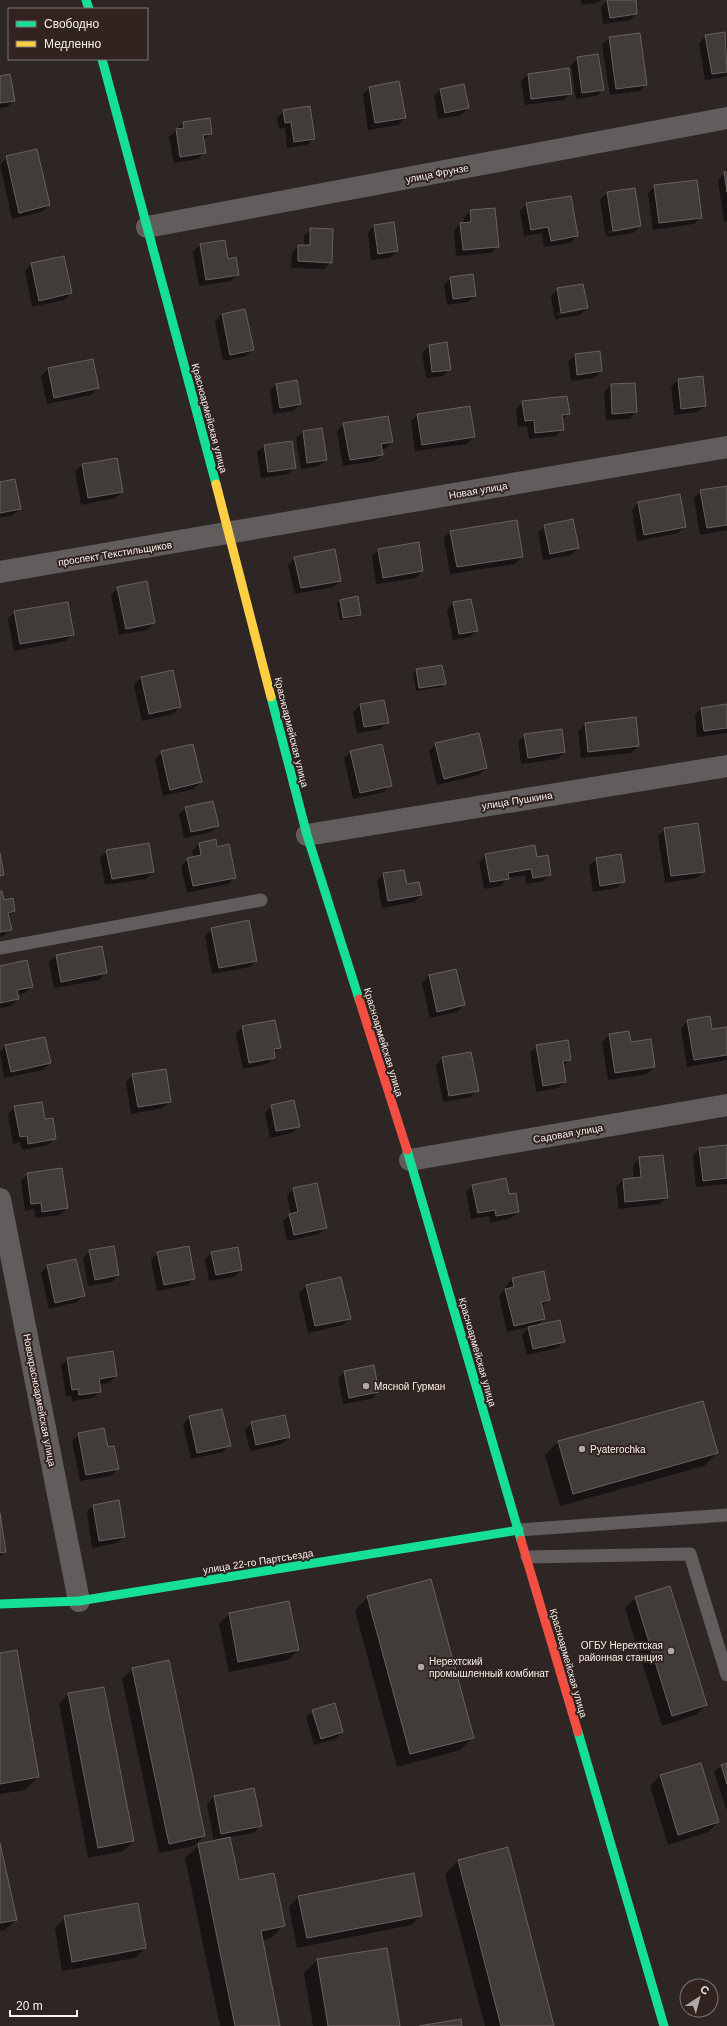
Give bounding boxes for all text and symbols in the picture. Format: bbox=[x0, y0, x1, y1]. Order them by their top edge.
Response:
legend bbox=[8, 8, 148, 60]
text: Свободно bbox=[44, 17, 99, 31]
text: Медленно bbox=[44, 37, 101, 51]
street label: улица Фрунзе bbox=[405, 162, 470, 185]
street label: Красноармейская улица bbox=[190, 362, 230, 475]
street label: Новая улица bbox=[448, 480, 509, 501]
street label: проспект Текстильщиков bbox=[57, 539, 173, 568]
street label: Красноармейская улица bbox=[273, 676, 311, 789]
street label: улица Пушкина bbox=[481, 789, 554, 812]
street label: Красноармейская улица bbox=[362, 986, 405, 1098]
street label: Садовая улица bbox=[532, 1122, 604, 1145]
street label: Красноармейская улица bbox=[457, 1296, 499, 1408]
street label: Новокрасноармейская улица bbox=[21, 1333, 58, 1468]
marker: Мясной Гурман bbox=[361, 1381, 371, 1391]
place label: Мясной Гурман bbox=[374, 1381, 445, 1392]
marker: Pyaterochka bbox=[577, 1444, 587, 1454]
place label: Pyaterochka bbox=[590, 1444, 646, 1455]
street label: улица 22-го Партсъезда bbox=[202, 1547, 314, 1576]
street label: Красноармейская улица bbox=[548, 1607, 590, 1719]
place label: ОГБУ Нерехтская районная станция bbox=[579, 1640, 663, 1663]
marker: ОГБУ Нерехтская районная станция bbox=[666, 1646, 676, 1656]
place label: Нерехтский промышленный комбинат bbox=[429, 1656, 550, 1679]
marker: Нерехтский промышленный комбинат bbox=[416, 1662, 426, 1672]
north arrow bbox=[679, 1978, 719, 2018]
text: С bbox=[698, 1983, 712, 1997]
scale bar bbox=[10, 1992, 77, 2018]
text: 20 m bbox=[16, 1999, 43, 2013]

